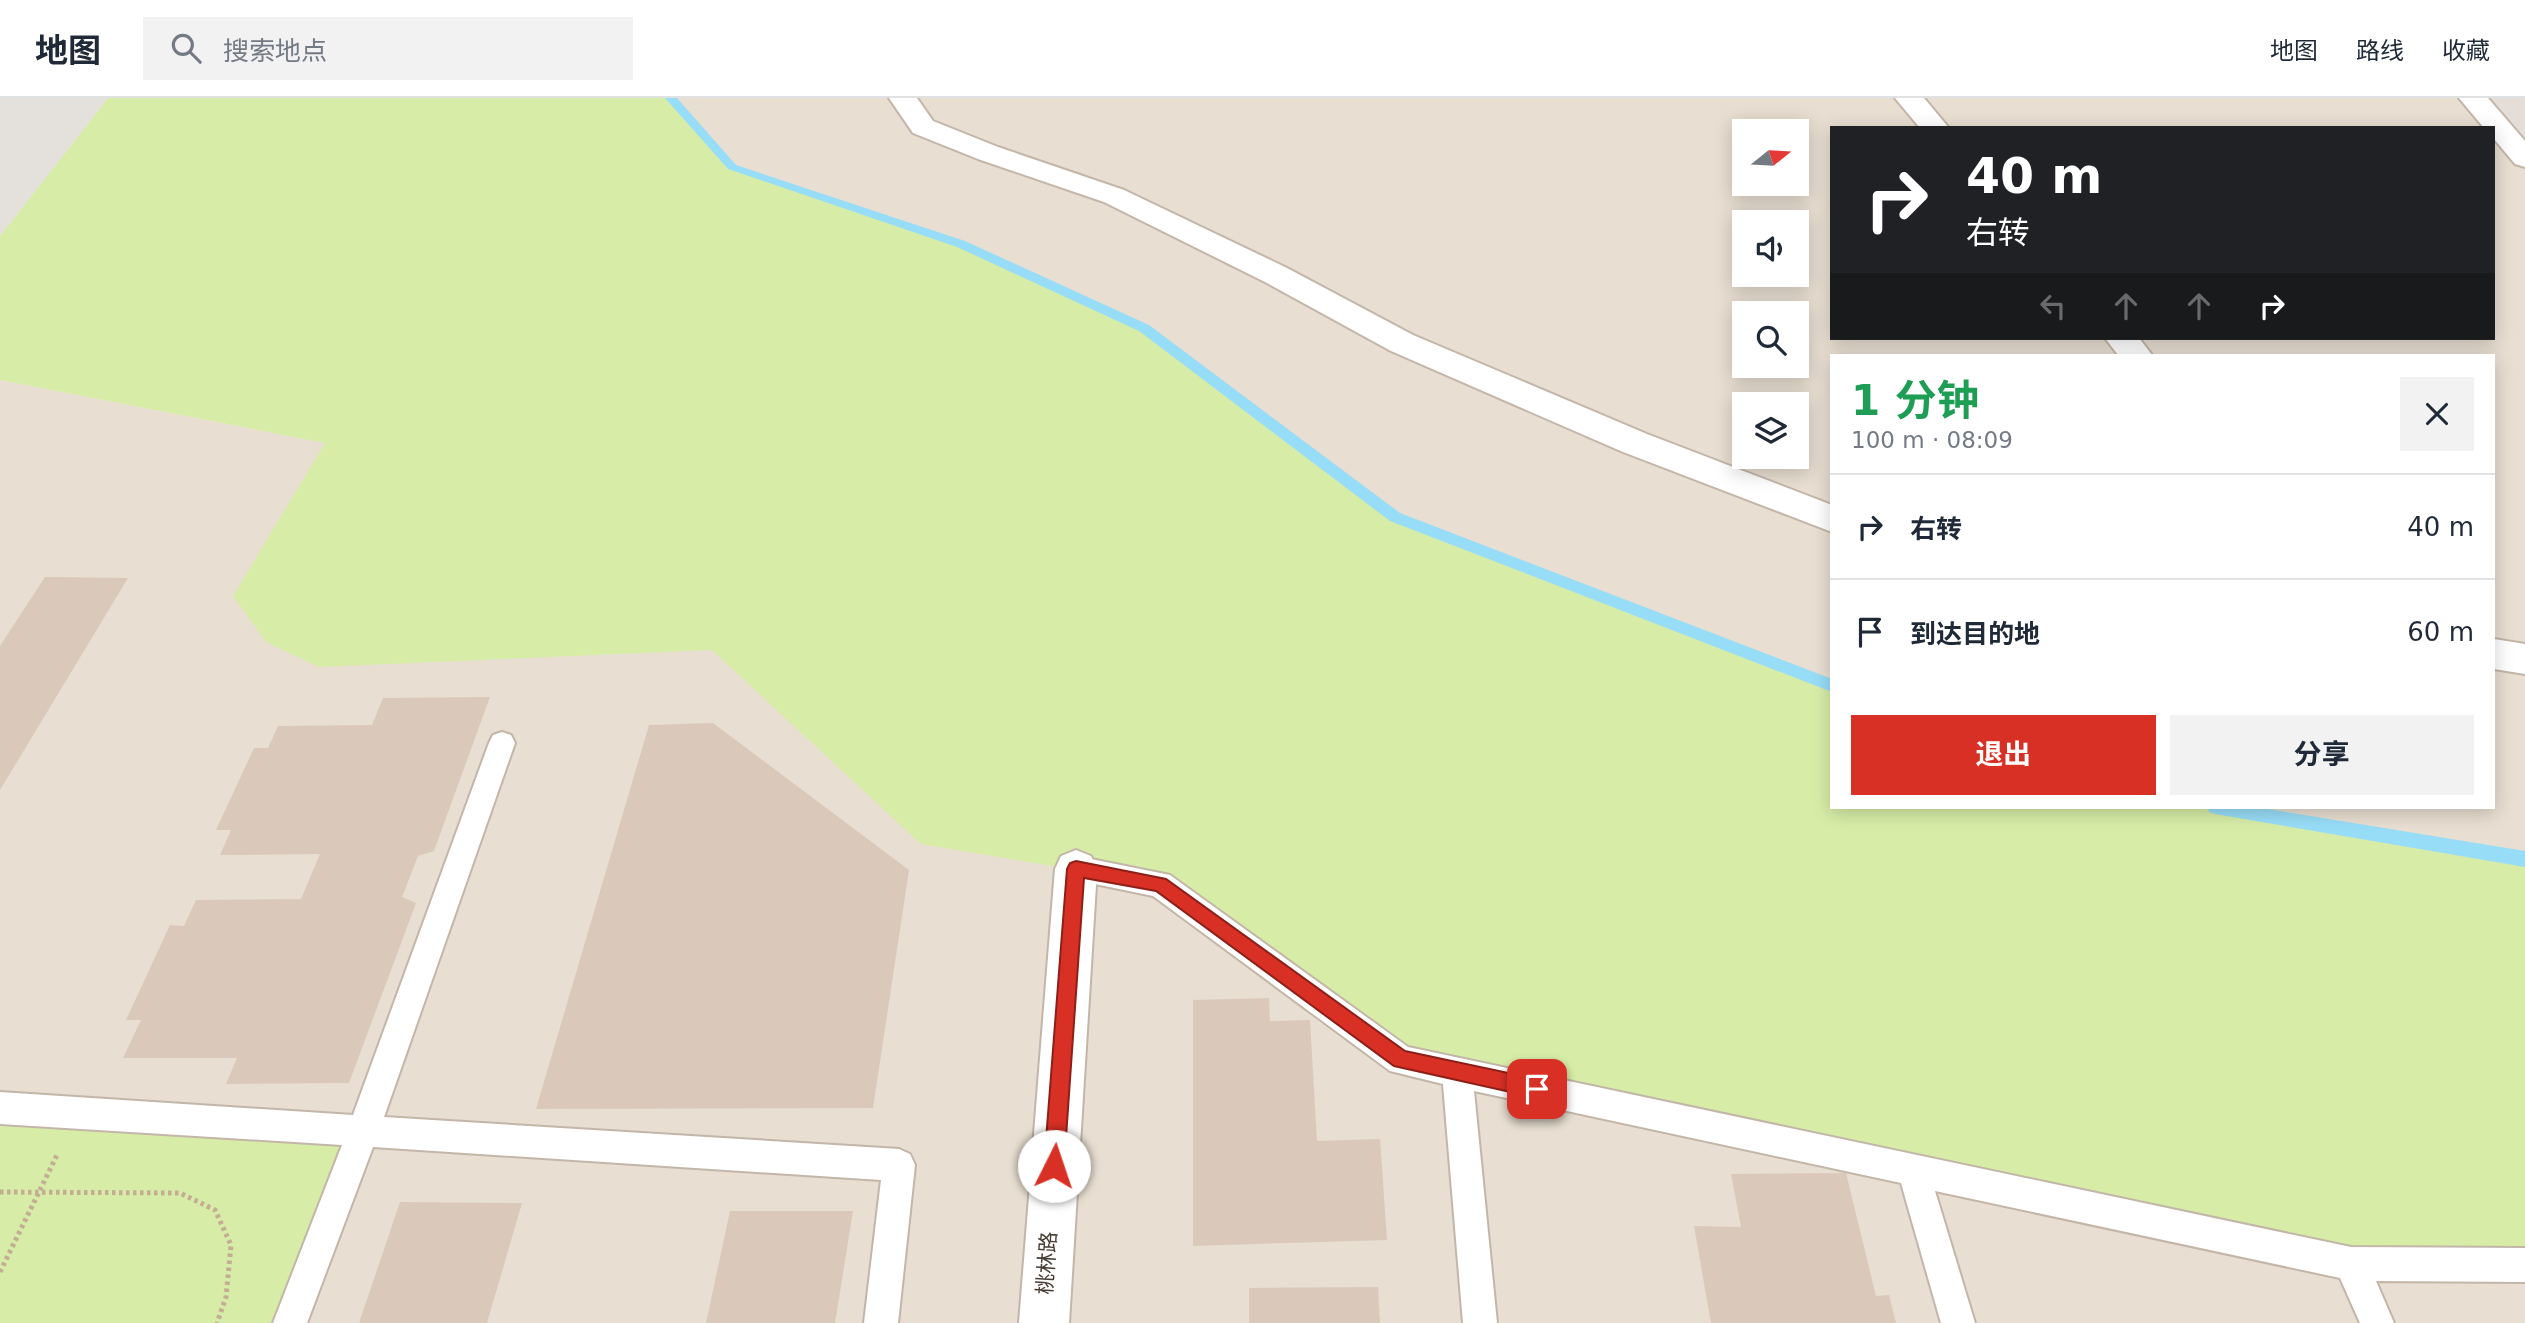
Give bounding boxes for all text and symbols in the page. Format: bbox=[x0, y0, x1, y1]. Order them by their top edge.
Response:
search box bbox=[143, 17, 633, 80]
icon: search bbox=[167, 29, 205, 67]
text: 地图 bbox=[35, 31, 101, 70]
text: 搜索地点 bbox=[223, 36, 327, 66]
text: 地图 bbox=[2270, 37, 2318, 65]
text: 路线 bbox=[2356, 37, 2404, 65]
text: 收藏 bbox=[2442, 37, 2490, 65]
north arrow bbox=[1732, 119, 1810, 196]
map controls bbox=[1732, 119, 1809, 469]
text: 40 m bbox=[1966, 148, 2102, 205]
icon: right bbox=[1851, 154, 1942, 245]
button: sound bbox=[1732, 210, 1809, 287]
text: 右转 bbox=[1966, 214, 2030, 252]
icon: left bbox=[2034, 287, 2072, 325]
icon: ahead bbox=[2107, 287, 2145, 325]
icon: ahead bbox=[2180, 287, 2218, 325]
icon: right bbox=[2253, 287, 2291, 325]
button: search bbox=[1732, 301, 1809, 378]
text: 1 分钟 bbox=[1851, 376, 1979, 425]
button: close bbox=[2400, 377, 2474, 451]
button: layers bbox=[1732, 392, 1809, 469]
text: 100 m · 08:09 bbox=[1851, 427, 2013, 453]
icon: right bbox=[1851, 508, 1889, 546]
text: 40 m bbox=[2407, 512, 2474, 542]
text: 右转 bbox=[1910, 514, 1962, 544]
icon: arrive bbox=[1851, 613, 1889, 651]
text: 60 m bbox=[2407, 617, 2474, 647]
text: 到达目的地 bbox=[1910, 619, 2040, 649]
button: 退出 bbox=[1851, 715, 2156, 795]
button: 分享 bbox=[2170, 715, 2474, 795]
pin bbox=[1507, 1059, 1567, 1119]
icon: arrive bbox=[1518, 1070, 1556, 1108]
position arrow bbox=[1017, 1129, 1091, 1203]
street label: 桃林路 bbox=[1033, 1231, 1061, 1295]

